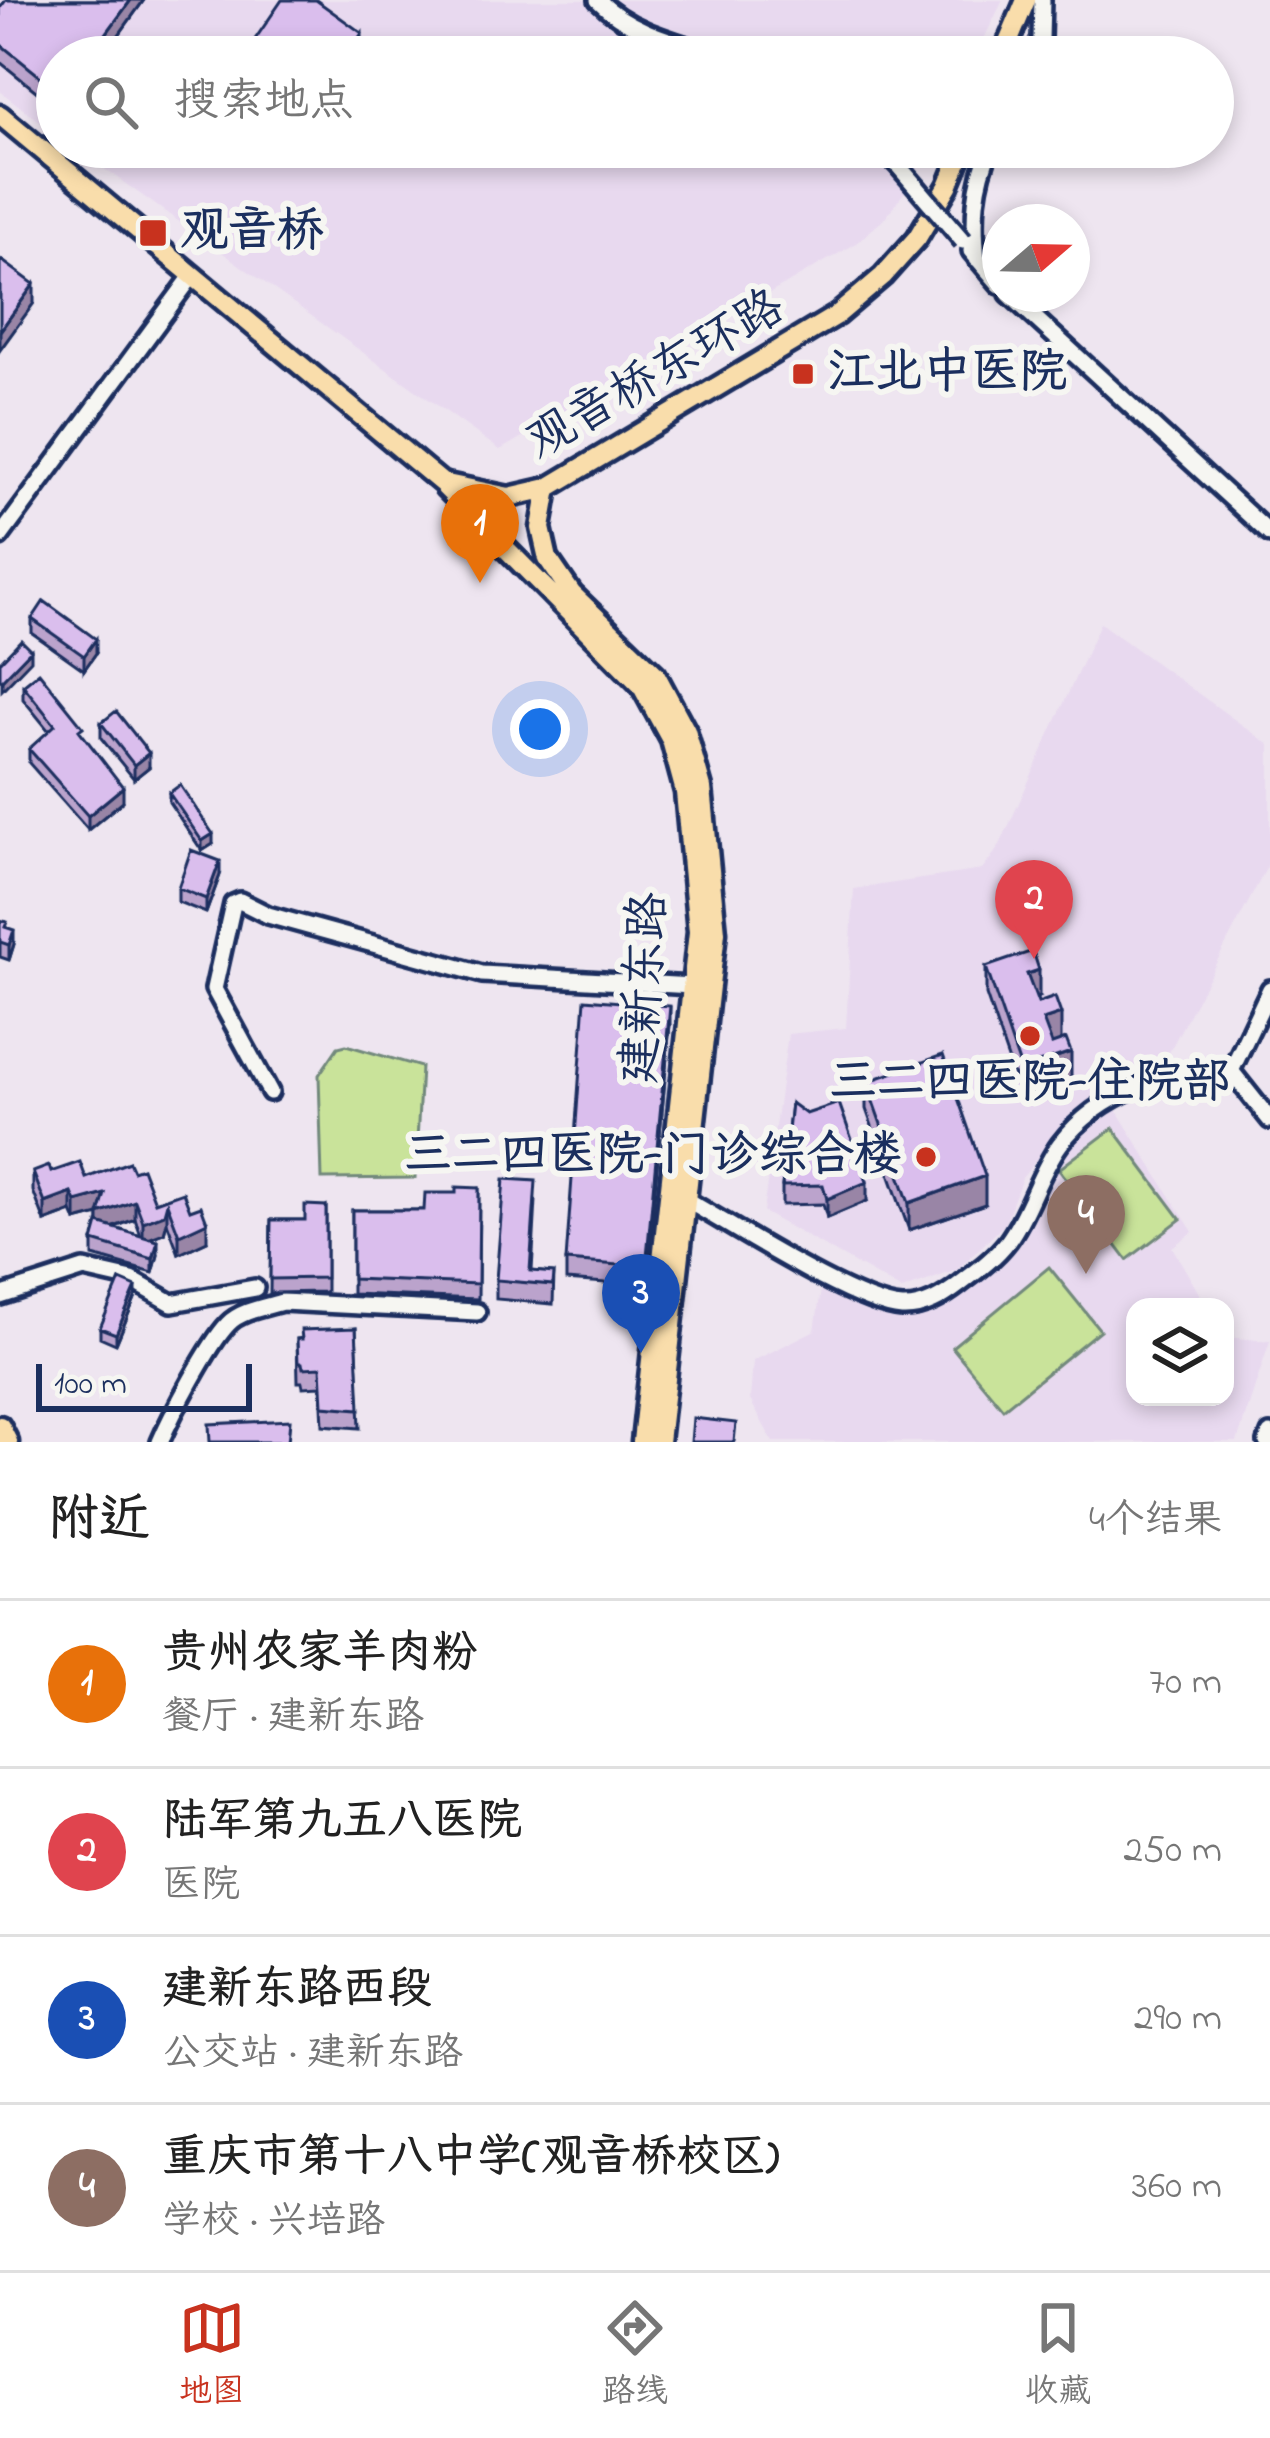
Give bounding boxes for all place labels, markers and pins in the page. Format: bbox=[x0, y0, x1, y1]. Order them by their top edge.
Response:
place label: 观音桥 bbox=[180, 198, 324, 268]
marker: 观音桥 bbox=[137, 217, 169, 249]
place label: 江北中医院 bbox=[827, 339, 1067, 409]
marker: 江北中医院 bbox=[790, 361, 816, 387]
pin: 1 bbox=[441, 484, 519, 583]
pin: 2 bbox=[995, 860, 1073, 959]
marker: 三二四医院-住院部 bbox=[1017, 1023, 1043, 1049]
place label: 三二四医院-住院部 bbox=[829, 1049, 1231, 1119]
place label: 三二四医院-门诊综合楼 bbox=[404, 1122, 902, 1192]
marker: 三二四医院-门诊综合楼 bbox=[913, 1144, 939, 1170]
pin: 4 bbox=[1047, 1175, 1125, 1274]
pin: 3 bbox=[602, 1254, 680, 1353]

